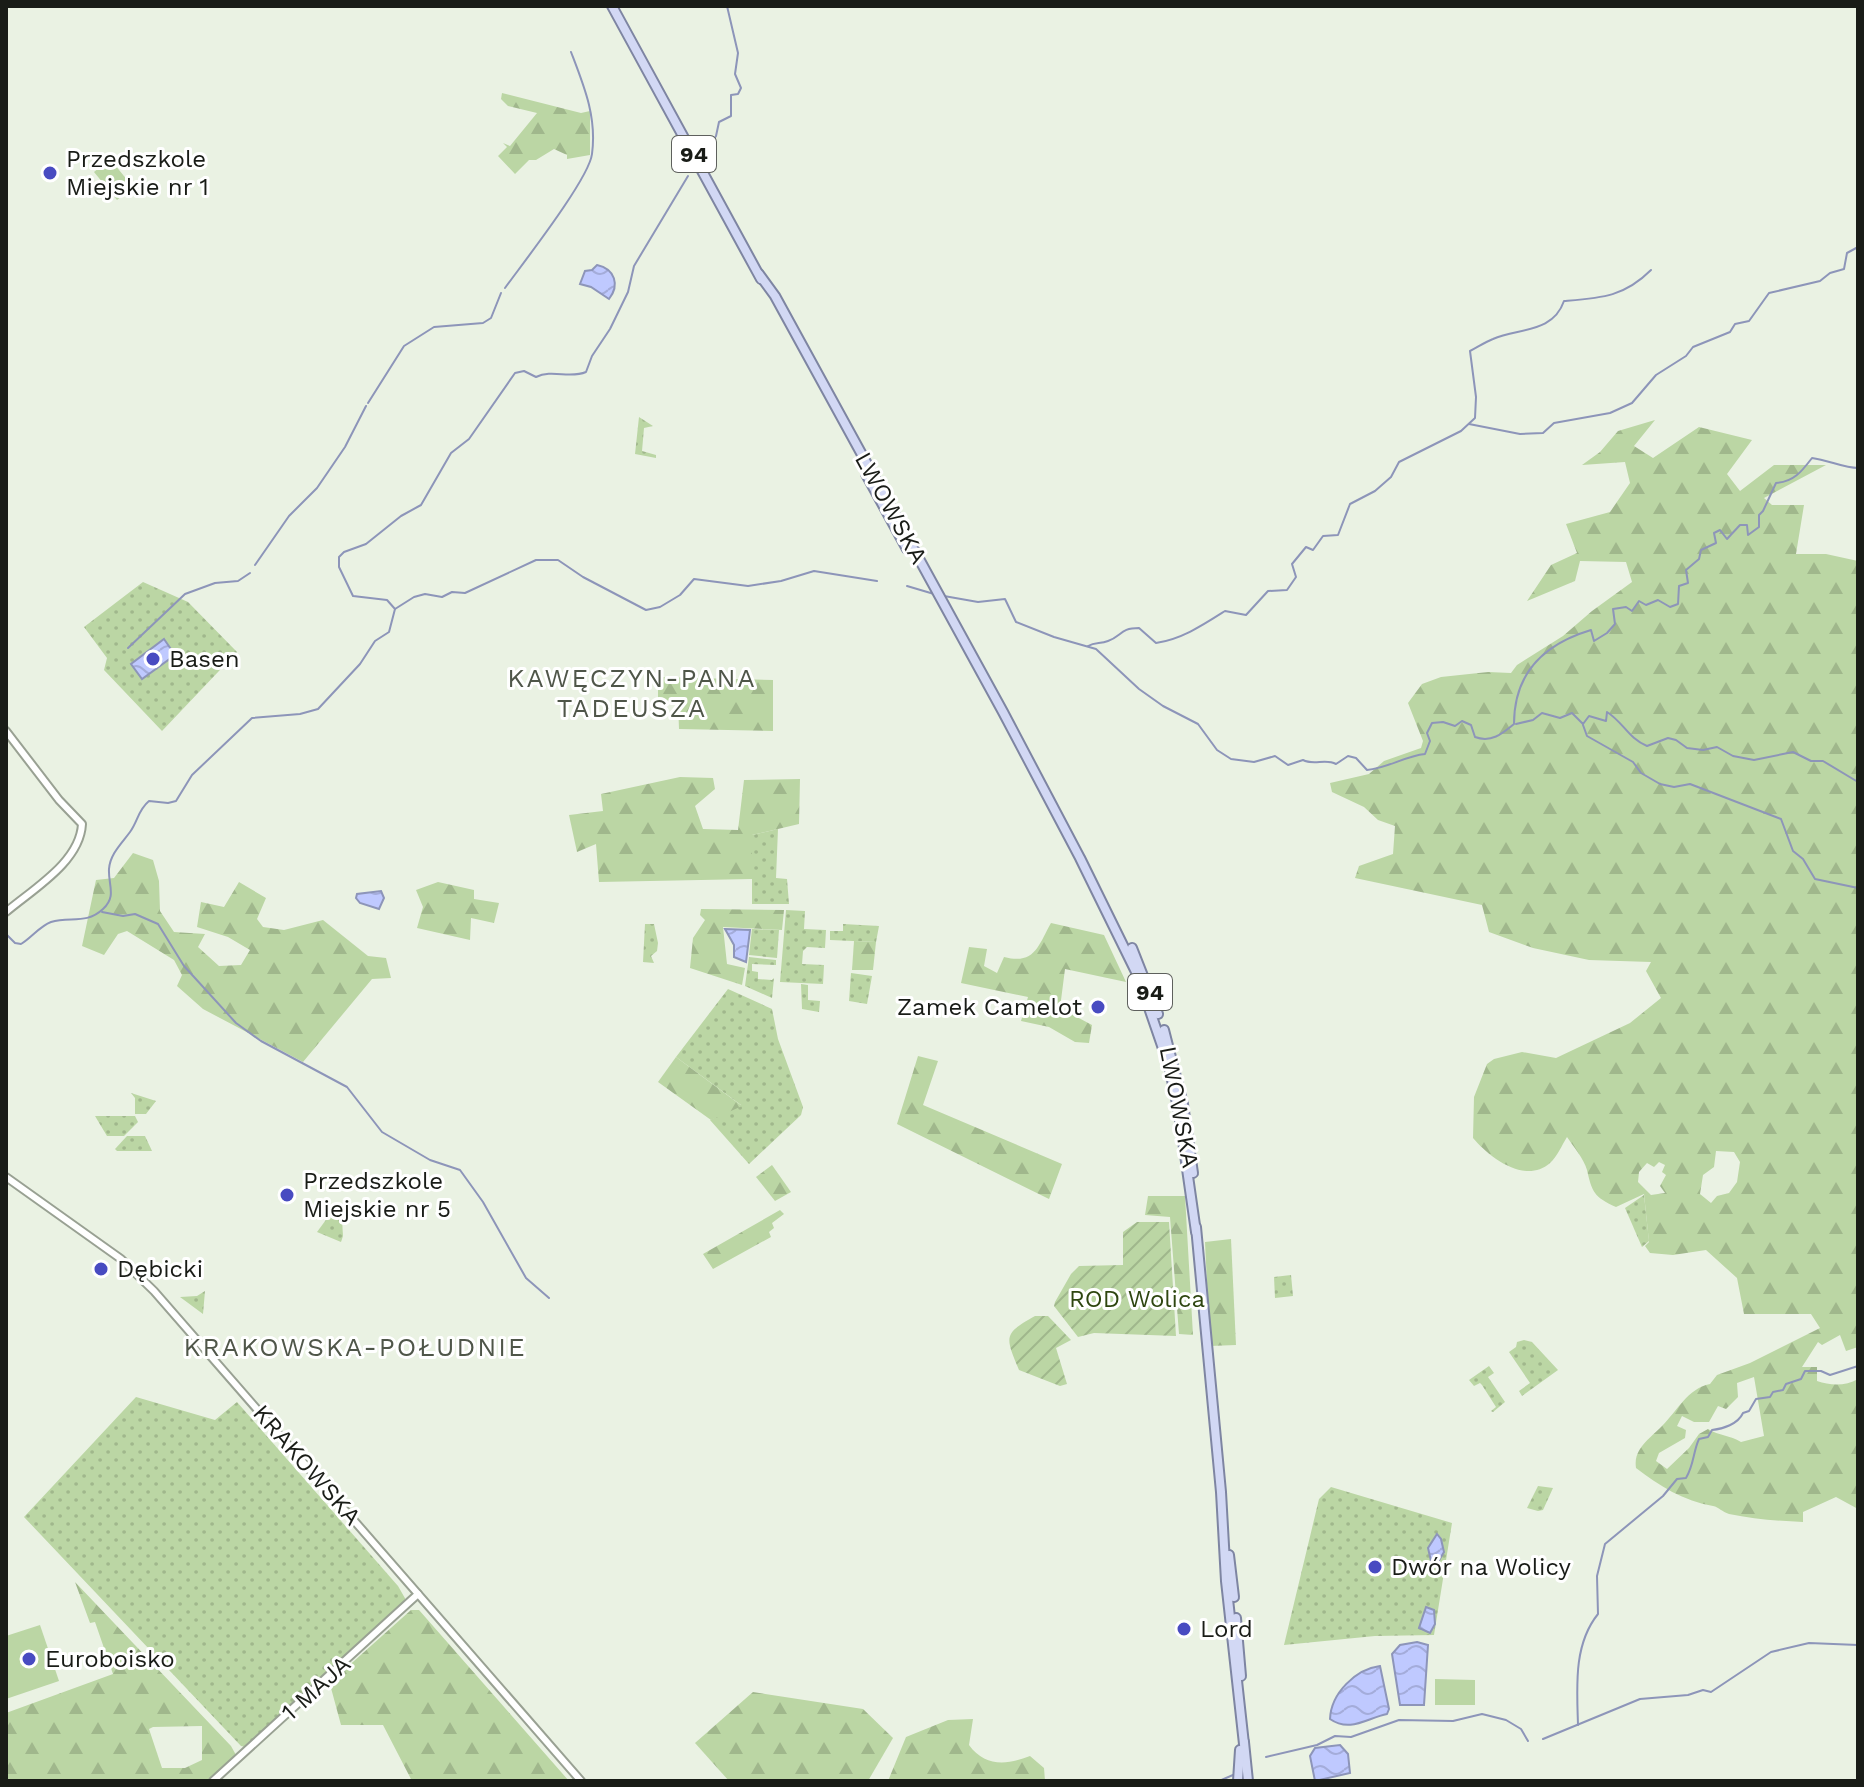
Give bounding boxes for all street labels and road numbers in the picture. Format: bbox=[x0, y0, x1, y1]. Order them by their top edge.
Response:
road number: 94 bbox=[672, 136, 716, 172]
street label: LWOWSKA bbox=[849, 447, 933, 569]
road number: 94 bbox=[1128, 974, 1172, 1010]
street label: LWOWSKA bbox=[1154, 1044, 1205, 1170]
street label: KRAKOWSKA bbox=[247, 1399, 367, 1531]
street label: 1 MAJA bbox=[276, 1650, 356, 1726]

